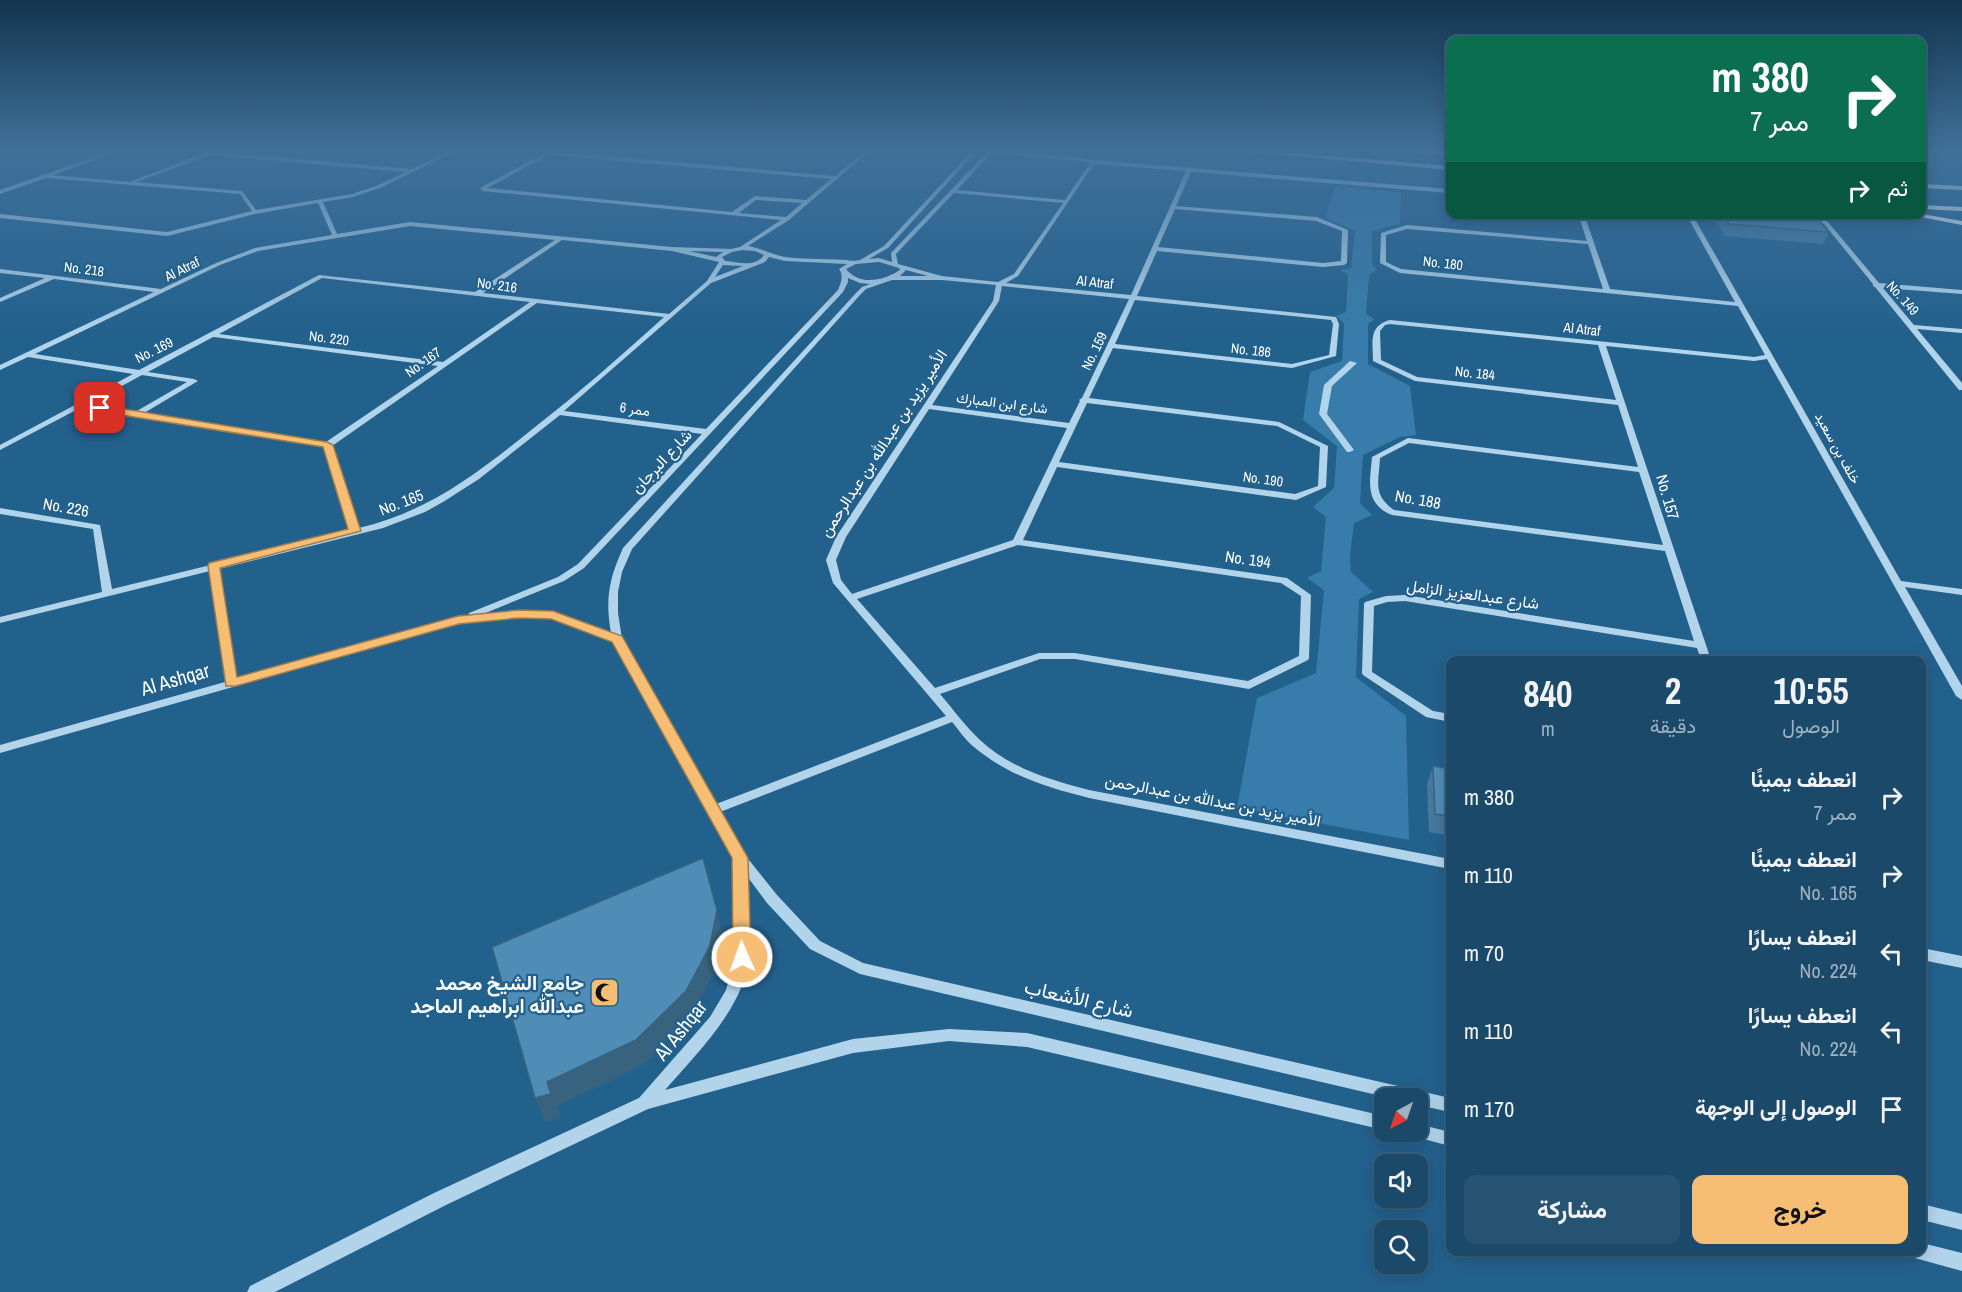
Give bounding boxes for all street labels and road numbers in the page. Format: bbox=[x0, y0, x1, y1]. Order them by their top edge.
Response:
street label: Al Atraf bbox=[161, 252, 203, 286]
street label: No. 180 bbox=[1422, 252, 1464, 274]
street label: No. 218 bbox=[63, 258, 105, 280]
street label: Al Atraf bbox=[1075, 271, 1115, 293]
street label: No. 216 bbox=[476, 273, 518, 297]
street label: No. 149 bbox=[1883, 277, 1923, 319]
street label: Al Atraf bbox=[1562, 318, 1602, 340]
street label: No. 220 bbox=[308, 327, 350, 349]
street label: No. 159 bbox=[1077, 329, 1111, 373]
street label: No. 169 bbox=[132, 333, 176, 367]
street label: No. 186 bbox=[1230, 339, 1272, 361]
street label: No. 167 bbox=[401, 343, 445, 381]
street label: الأمير يزيد بن عبدالله بن عبدالرحمن bbox=[814, 345, 952, 541]
street label: No. 184 bbox=[1454, 362, 1497, 384]
street label: شارع ابن المبارك bbox=[955, 388, 1049, 420]
street label: ممر 6 bbox=[619, 398, 651, 420]
street label: خلف بن سعيد bbox=[1811, 409, 1865, 487]
street label: شارع البرجان bbox=[626, 424, 697, 499]
street label: No. 190 bbox=[1242, 467, 1284, 491]
street label: No. 157 bbox=[1651, 472, 1685, 522]
street label: No. 165 bbox=[376, 483, 426, 521]
street label: No. 188 bbox=[1393, 484, 1443, 514]
street label: No. 226 bbox=[41, 492, 91, 522]
street label: No. 194 bbox=[1224, 545, 1272, 573]
street label: شارع عبدالعزيز الزامل bbox=[1405, 574, 1541, 615]
street label: Al Ashqar bbox=[137, 656, 213, 702]
street label: الأمير يزيد بن عبدالله بن عبدالرحمن bbox=[1103, 768, 1323, 832]
street label: شارع الأشعاب bbox=[1022, 972, 1136, 1025]
street label: Al Ashqar bbox=[647, 994, 713, 1067]

